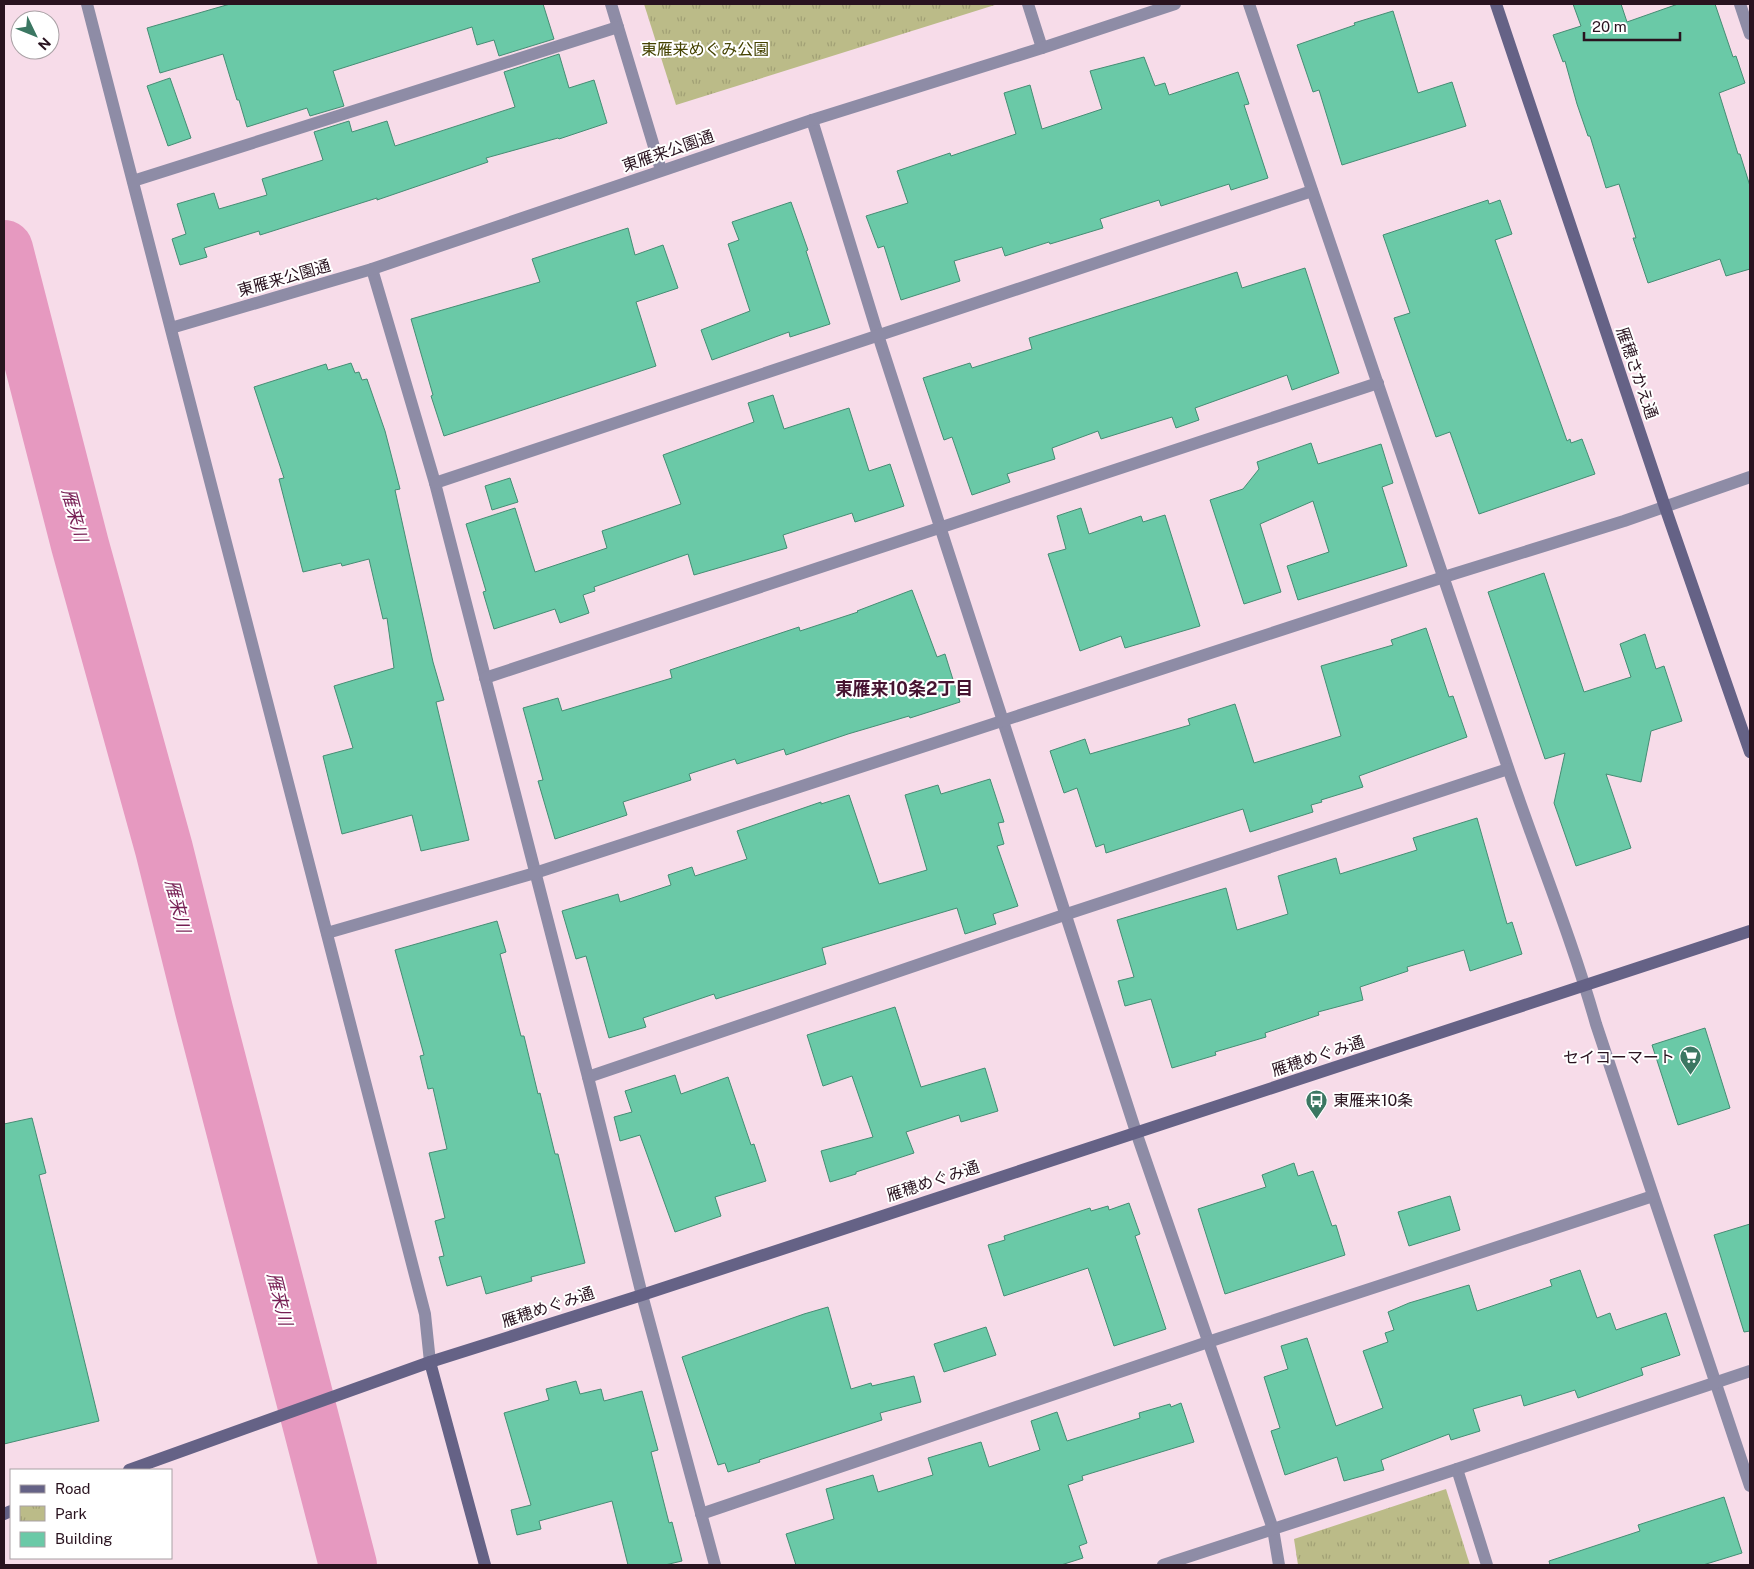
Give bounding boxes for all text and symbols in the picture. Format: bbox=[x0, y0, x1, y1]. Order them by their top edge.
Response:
north arrow bbox=[10, 10, 60, 60]
scale bar bbox=[1584, 10, 1680, 42]
text: 20 m bbox=[1592, 18, 1627, 35]
text: N bbox=[35, 34, 54, 53]
park label: 東雁来めぐみ公園 bbox=[641, 40, 769, 59]
street label: 東雁来公園通 bbox=[620, 126, 716, 176]
street label: 東雁来公園通 bbox=[235, 256, 333, 300]
street label: 雁穂さかえ通 bbox=[1612, 325, 1662, 421]
water label: 雁来川 bbox=[58, 486, 93, 546]
district label: 東雁来10条2丁目 bbox=[835, 678, 973, 699]
water label: 雁来川 bbox=[161, 877, 195, 937]
street label: 雁穂めぐみ通 bbox=[1269, 1032, 1367, 1080]
supermarket icon: セイコーマート bbox=[1679, 1045, 1703, 1076]
place label: セイコーマート bbox=[1563, 1048, 1675, 1067]
bus stop icon: 東雁来10条 bbox=[1305, 1088, 1329, 1119]
place label: 東雁来10条 bbox=[1333, 1091, 1413, 1110]
street label: 雁穂めぐみ通 bbox=[884, 1157, 982, 1205]
water label: 雁来川 bbox=[263, 1270, 297, 1330]
street label: 雁穂めぐみ通 bbox=[499, 1283, 597, 1331]
legend bbox=[10, 1469, 172, 1559]
text: Road bbox=[55, 1480, 91, 1497]
text: Park bbox=[55, 1505, 87, 1522]
text: Building bbox=[55, 1530, 113, 1547]

